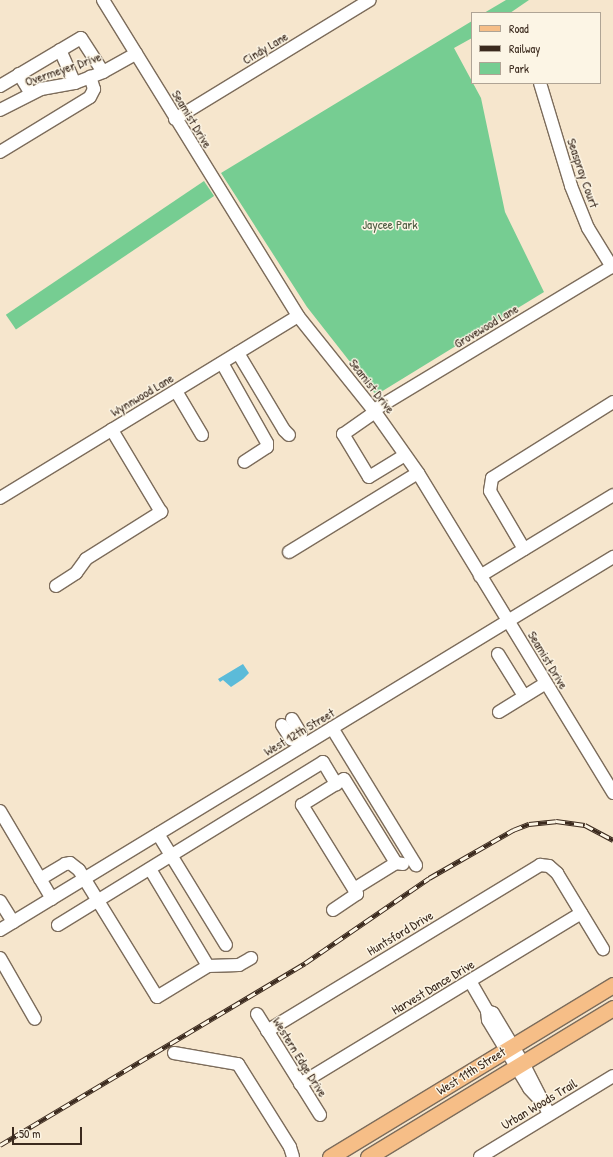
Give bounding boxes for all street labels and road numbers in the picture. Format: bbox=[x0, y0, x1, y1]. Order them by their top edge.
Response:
street label: Cindy Lane bbox=[239, 28, 291, 68]
street label: Overmeyer Drive bbox=[23, 49, 103, 89]
street label: Seamist Drive bbox=[169, 87, 215, 151]
street label: Seaspray Court bbox=[564, 136, 602, 210]
street label: Grovewood Lane bbox=[451, 301, 521, 351]
street label: Seamist Drive bbox=[346, 356, 398, 416]
street label: Wynnwood Lane bbox=[108, 370, 176, 420]
street label: Seamist Drive bbox=[525, 628, 571, 692]
street label: West 12th Street bbox=[261, 705, 337, 759]
street label: Huntsford Drive bbox=[364, 907, 436, 959]
street label: Harvest Dance Drive bbox=[389, 956, 477, 1018]
street label: Western Edge Drive bbox=[269, 1014, 331, 1100]
street label: West 11th Street bbox=[434, 1044, 508, 1098]
street label: Urban Woods Trail bbox=[498, 1075, 580, 1133]

